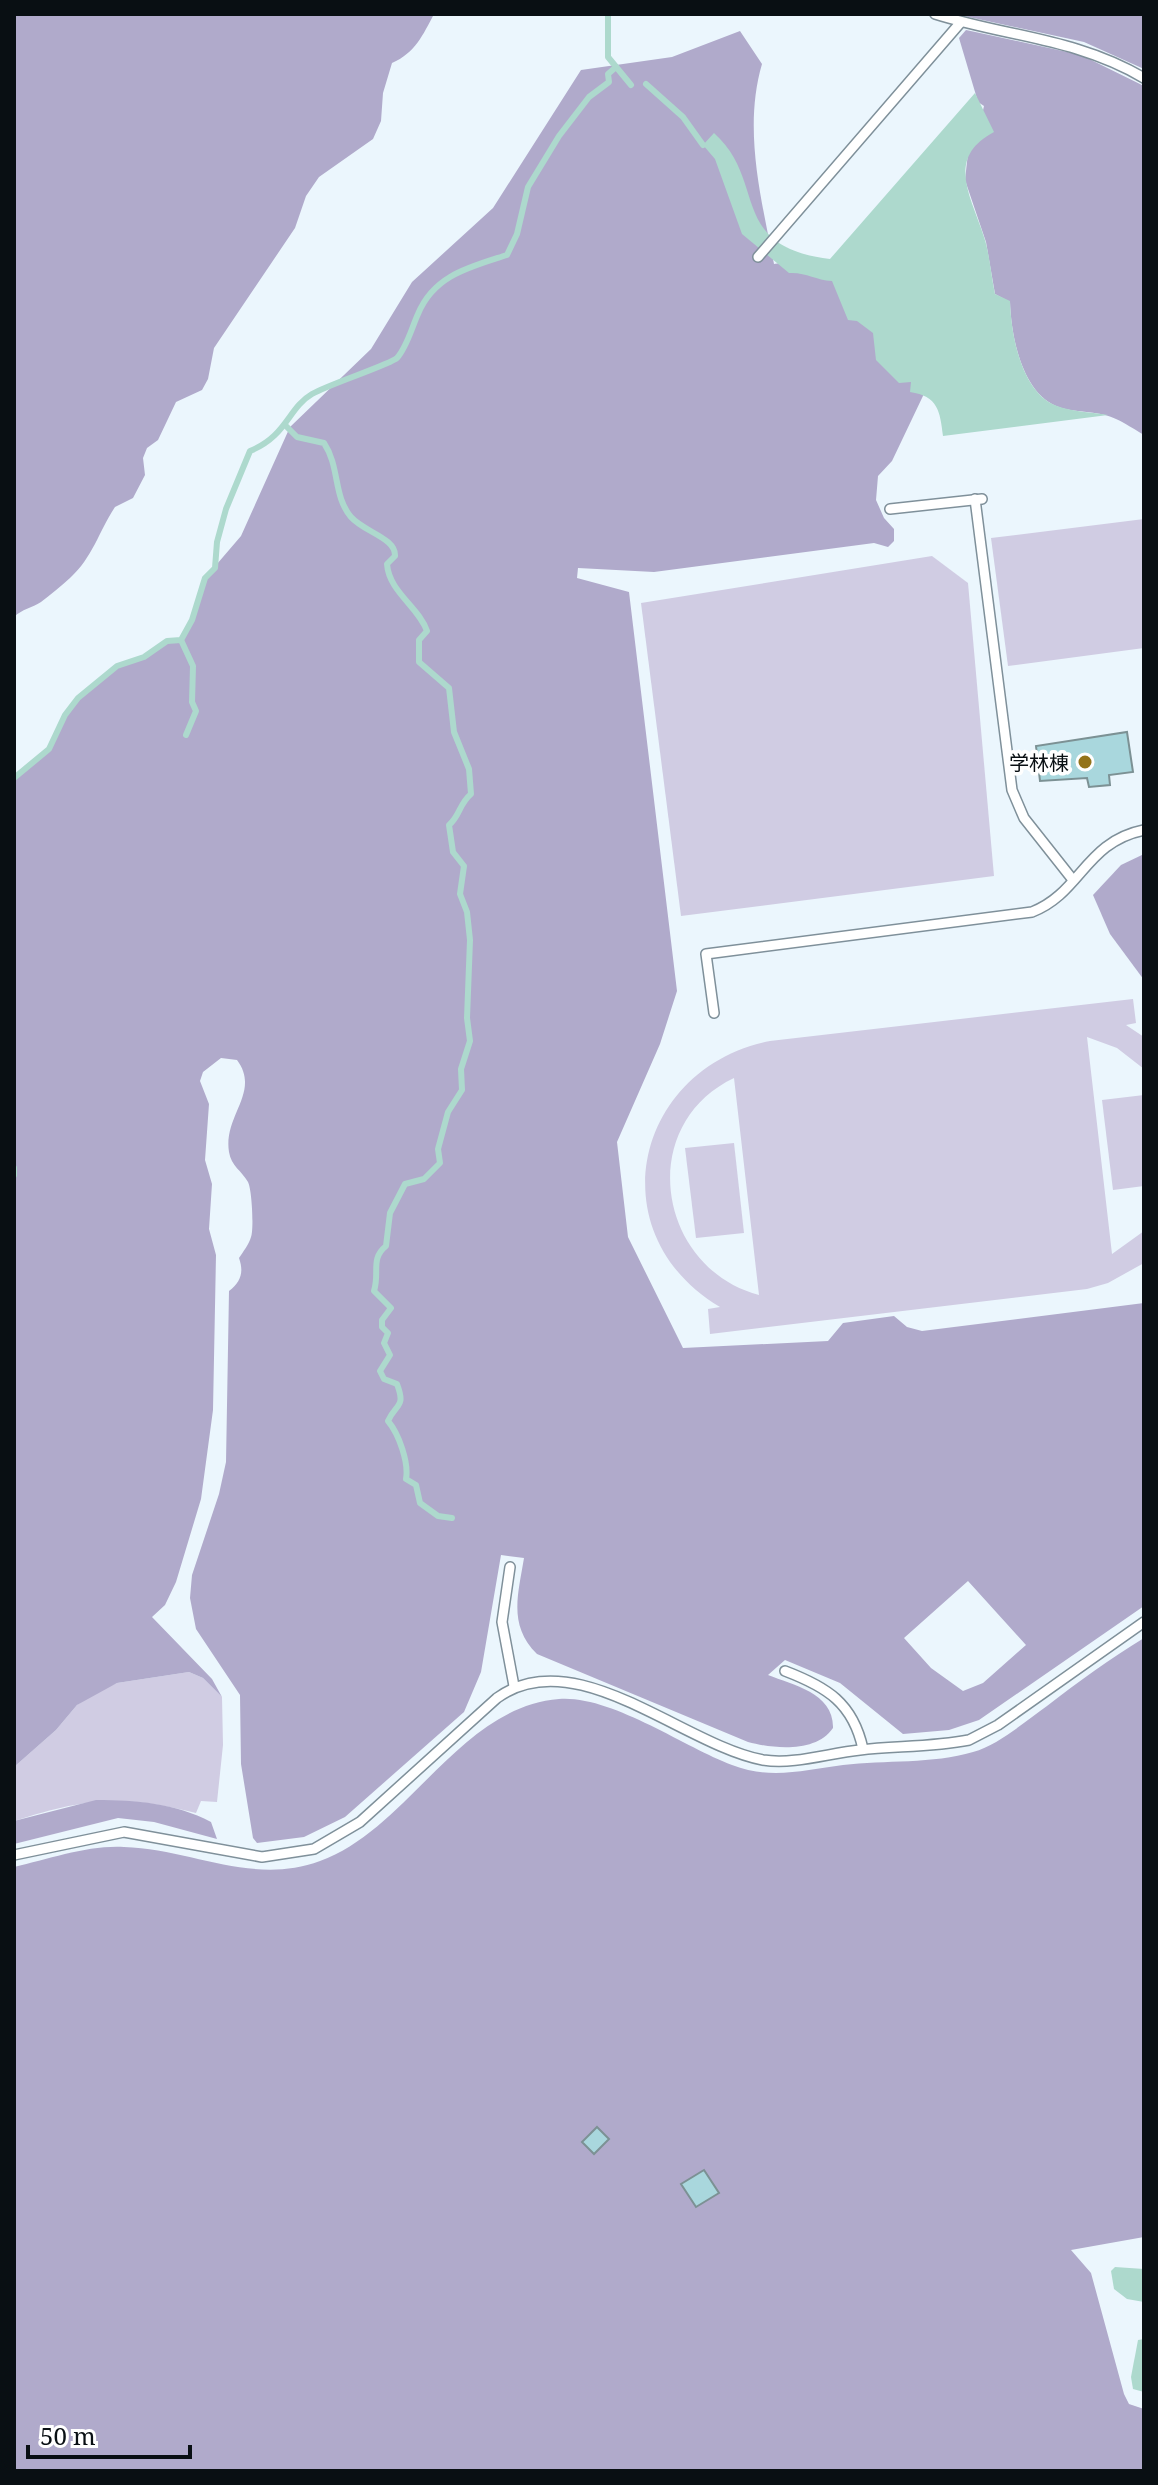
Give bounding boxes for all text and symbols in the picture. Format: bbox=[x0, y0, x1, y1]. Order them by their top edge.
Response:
place label: 学林棟 bbox=[1009, 749, 1069, 776]
marker: 学林棟 bbox=[1076, 753, 1094, 771]
scale bar bbox=[28, 2409, 190, 2459]
text: 50 m bbox=[40, 2419, 96, 2452]

